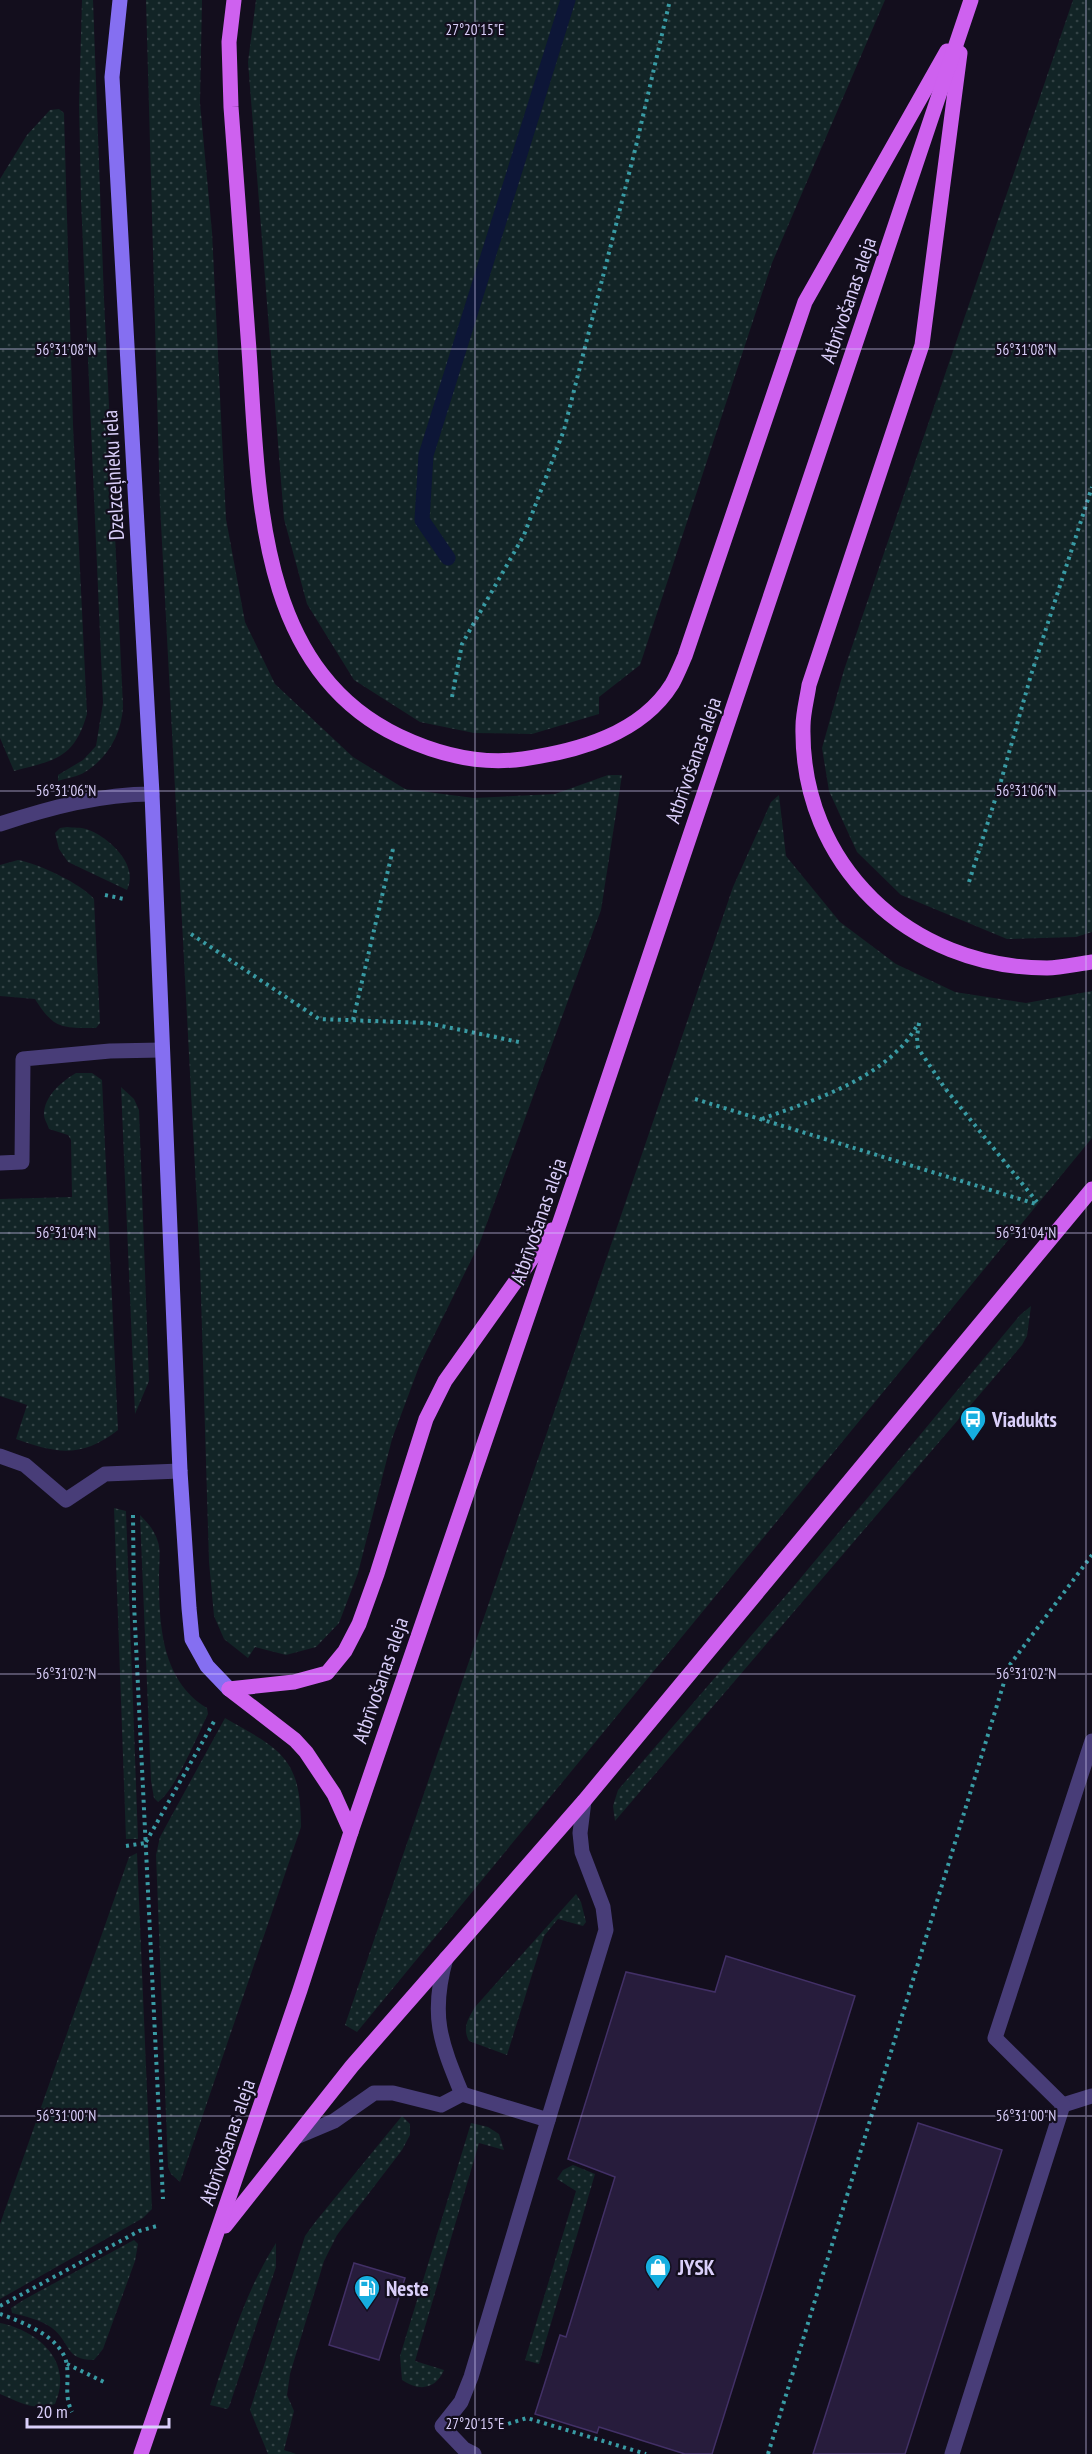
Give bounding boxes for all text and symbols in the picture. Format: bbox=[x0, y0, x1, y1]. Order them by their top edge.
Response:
text: 27°20'15"E bbox=[445, 20, 505, 39]
street label: Atbrīvošanas aleja bbox=[814, 233, 882, 367]
text: 56°31'08"N bbox=[36, 340, 96, 359]
text: 56°31'08"N bbox=[996, 340, 1056, 359]
street label: Dzelzceļnieku iela bbox=[96, 409, 130, 541]
street label: Atbrīvošanas aleja bbox=[659, 693, 727, 827]
text: 56°31'06"N bbox=[36, 781, 96, 800]
text: 56°31'06"N bbox=[996, 781, 1056, 800]
street label: Atbrīvošanas aleja bbox=[504, 1154, 572, 1288]
text: 56°31'04"N bbox=[36, 1223, 96, 1242]
text: 56°31'04"N bbox=[996, 1223, 1056, 1242]
bus stop icon: Viadukts bbox=[958, 1404, 988, 1442]
place label: Viadukts bbox=[991, 1406, 1057, 1433]
street label: Atbrīvošanas aleja bbox=[346, 1613, 414, 1747]
text: 56°31'02"N bbox=[36, 1664, 96, 1683]
text: 56°31'02"N bbox=[996, 1664, 1056, 1683]
street label: Atbrīvošanas aleja bbox=[193, 2075, 261, 2209]
text: 56°31'00"N bbox=[36, 2106, 96, 2125]
text: 56°31'00"N bbox=[996, 2106, 1056, 2125]
shop icon: JYSK bbox=[643, 2252, 673, 2290]
place label: JYSK bbox=[677, 2254, 715, 2281]
fuel station icon: Neste bbox=[352, 2273, 382, 2311]
place label: Neste bbox=[386, 2275, 429, 2302]
scale bar bbox=[27, 2391, 170, 2429]
text: 20 m bbox=[36, 2400, 68, 2423]
text: 27°20'15"E bbox=[445, 2414, 505, 2433]

